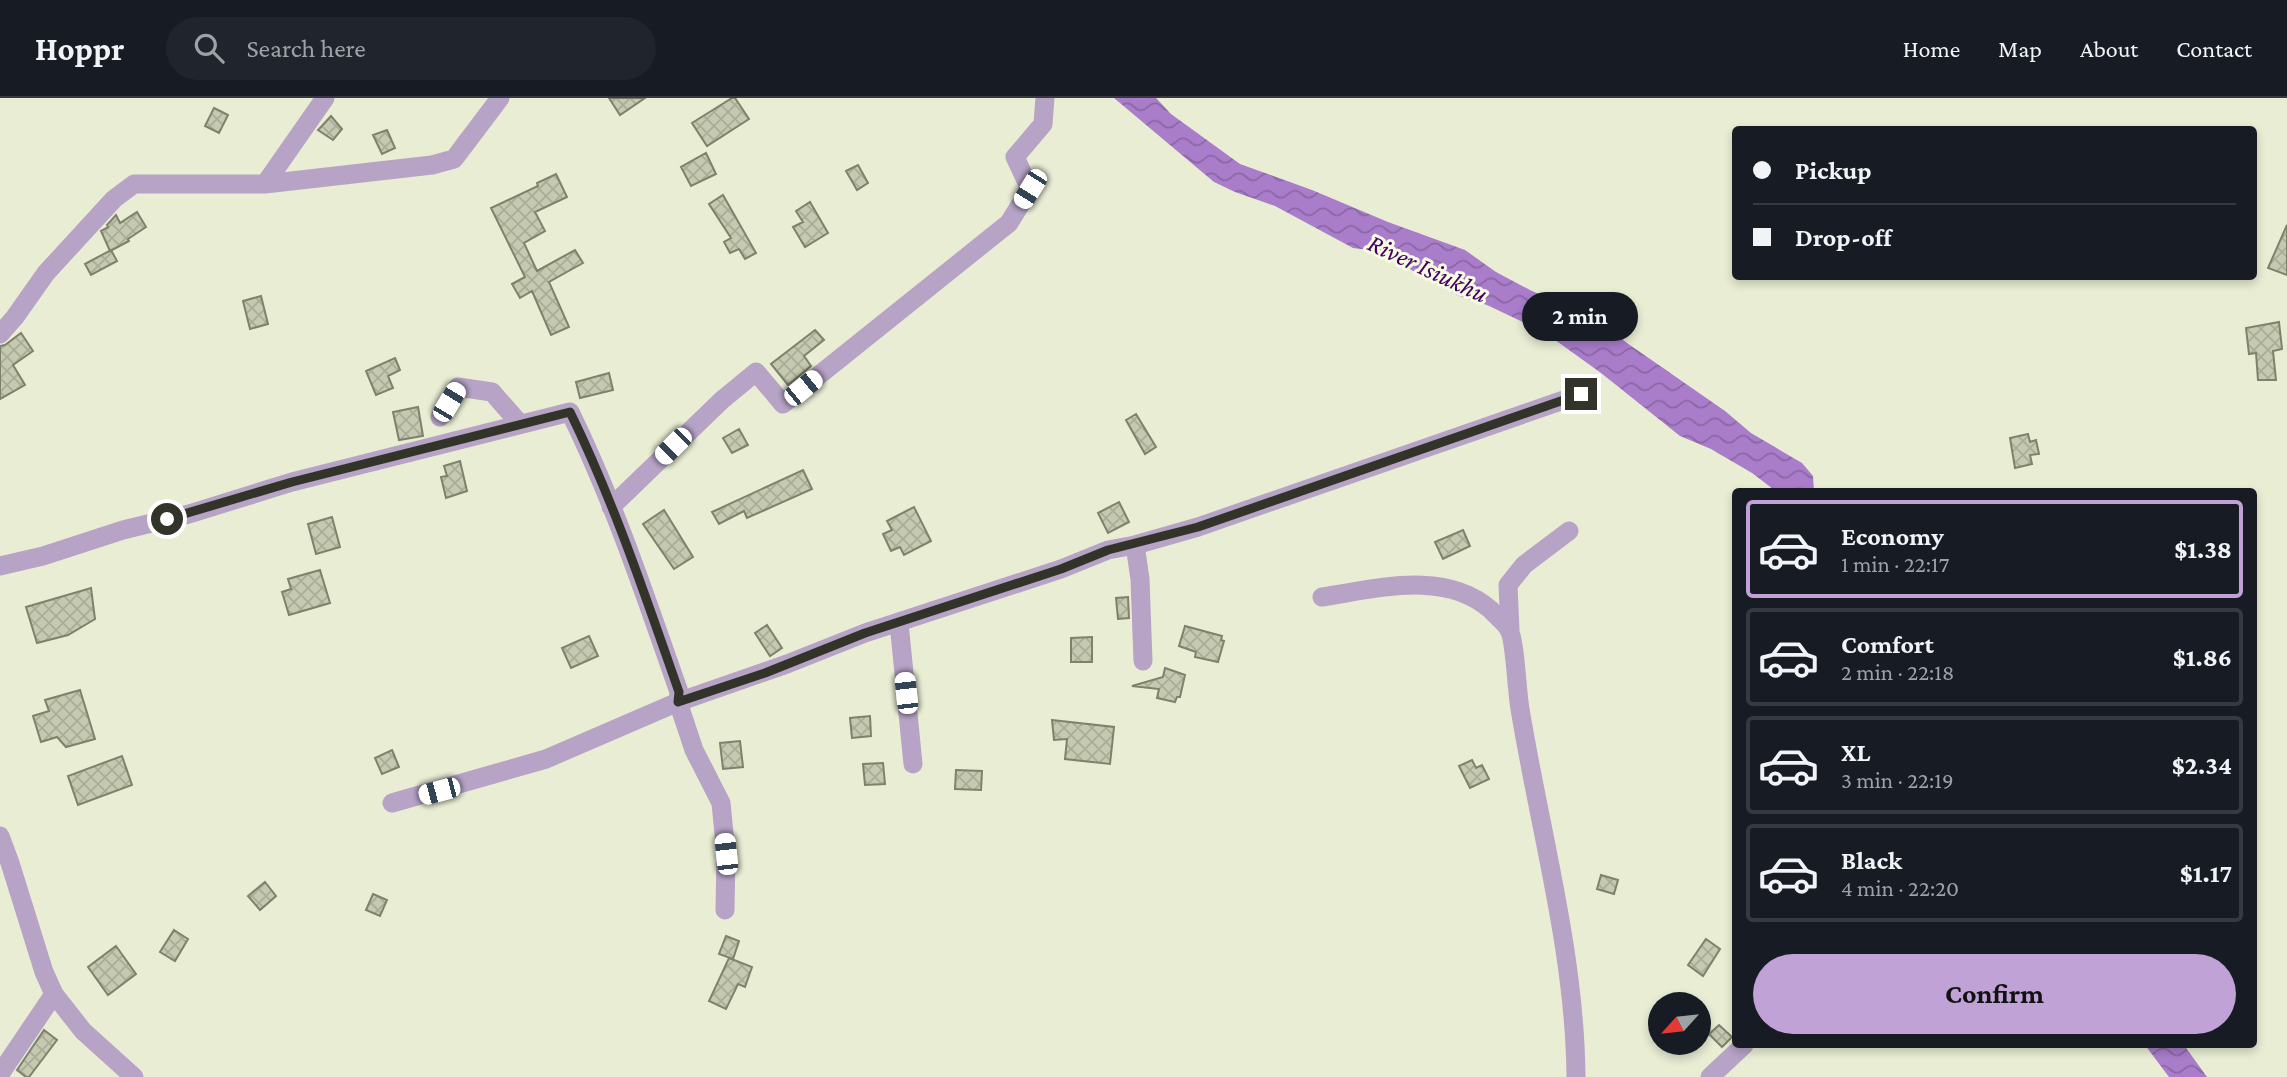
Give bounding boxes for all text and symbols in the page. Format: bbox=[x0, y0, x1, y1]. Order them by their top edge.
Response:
search box bbox=[166, 17, 656, 80]
icon: search bbox=[190, 29, 228, 67]
text: Hoppr bbox=[35, 30, 124, 67]
text: Search here bbox=[246, 34, 366, 63]
text: Home bbox=[1903, 35, 1960, 62]
text: Map bbox=[1998, 35, 2042, 62]
text: About bbox=[2080, 35, 2138, 62]
text: Contact bbox=[2176, 35, 2252, 62]
text: Pickup bbox=[1795, 156, 1872, 185]
car bbox=[1010, 166, 1051, 212]
text: Drop-off bbox=[1795, 223, 1892, 252]
water label: River Isiukhu bbox=[1363, 228, 1492, 309]
callout: 2 min bbox=[1523, 292, 1639, 342]
text: 2 min bbox=[1552, 303, 1608, 329]
car bbox=[781, 367, 826, 409]
route end bbox=[1565, 378, 1597, 410]
car bbox=[430, 379, 469, 425]
car bbox=[651, 424, 696, 468]
route start bbox=[151, 503, 183, 535]
icon: car bbox=[1757, 518, 1820, 581]
text: Economy bbox=[1841, 522, 1944, 551]
text: $1.38 bbox=[2174, 535, 2232, 564]
text: 1 min · 22:17 bbox=[1841, 551, 1949, 577]
icon: car bbox=[1757, 626, 1820, 689]
text: Comfort bbox=[1841, 630, 1934, 659]
text: $1.86 bbox=[2173, 643, 2232, 672]
text: 2 min · 22:18 bbox=[1841, 659, 1954, 685]
car bbox=[894, 671, 919, 715]
icon: car bbox=[1757, 734, 1820, 797]
text: XL bbox=[1841, 738, 1870, 767]
text: $2.34 bbox=[2172, 751, 2232, 780]
text: 3 min · 22:19 bbox=[1841, 767, 1954, 793]
car bbox=[416, 775, 463, 807]
car bbox=[714, 832, 739, 876]
icon: car bbox=[1757, 842, 1820, 905]
text: Black bbox=[1841, 846, 1902, 875]
text: $1.17 bbox=[2180, 859, 2232, 888]
text: 4 min · 22:20 bbox=[1841, 875, 1959, 901]
button: Confirm bbox=[1753, 954, 2236, 1034]
north arrow bbox=[1648, 992, 1712, 1055]
map controls bbox=[1648, 992, 1711, 1055]

